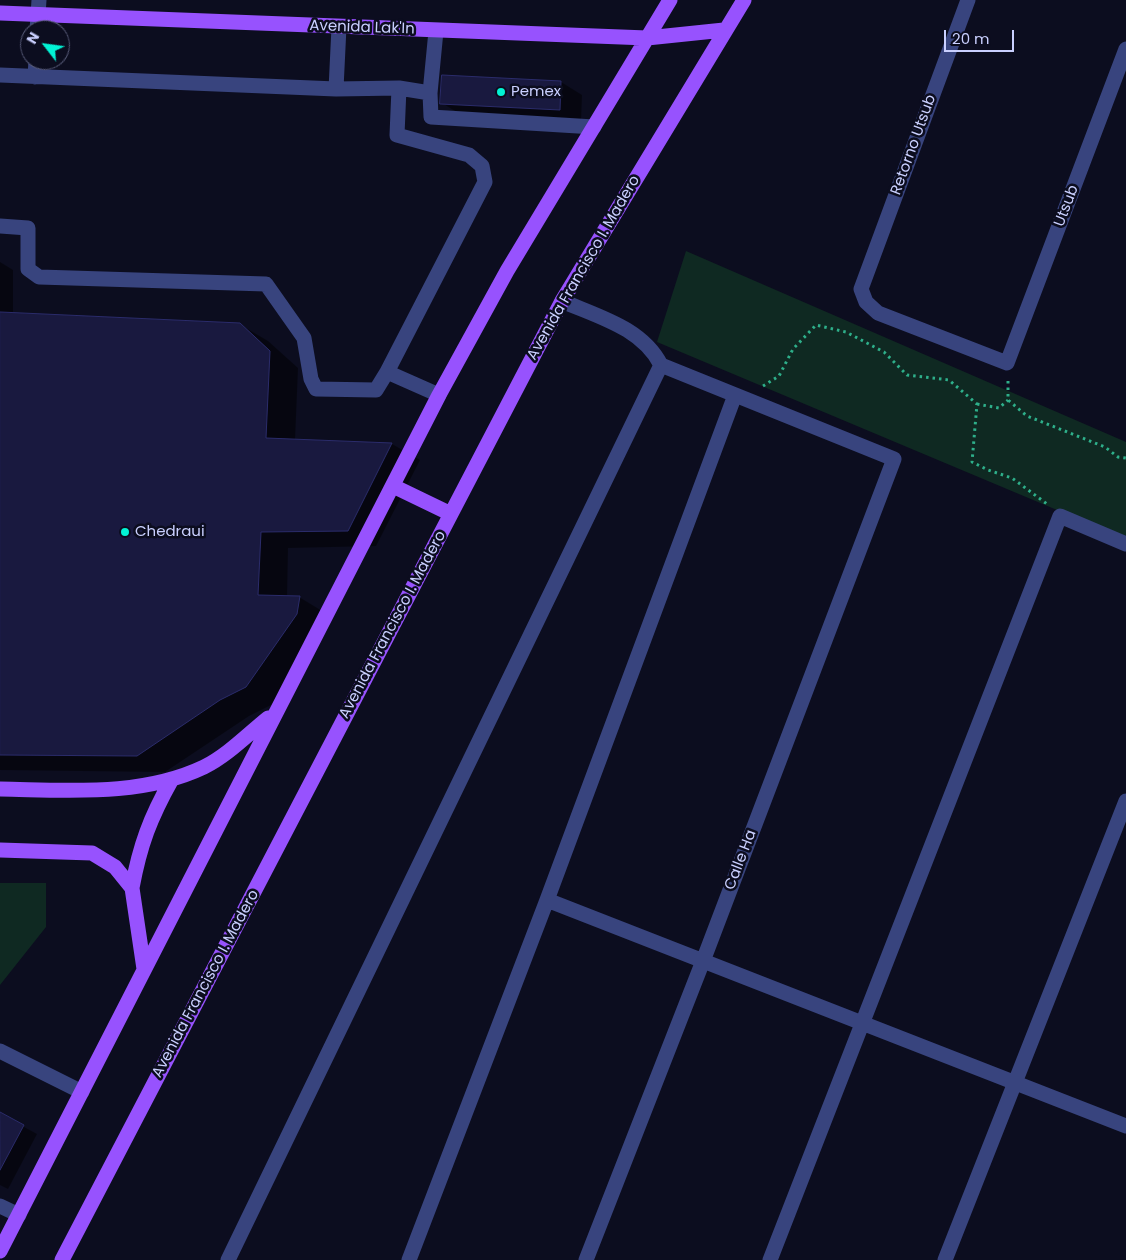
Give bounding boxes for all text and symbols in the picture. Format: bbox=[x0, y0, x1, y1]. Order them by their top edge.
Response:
street label: Avenida Lak'In bbox=[309, 17, 415, 39]
north arrow bbox=[20, 20, 70, 70]
scale bar bbox=[946, 20, 1016, 52]
text: N bbox=[22, 28, 44, 48]
text: 20 m bbox=[952, 28, 990, 49]
place label: Pemex bbox=[511, 83, 561, 101]
marker: Pemex bbox=[495, 86, 507, 98]
street label: Retorno Utsub bbox=[888, 92, 940, 198]
street label: Avenida Francisco I. Madero bbox=[524, 172, 644, 364]
street label: Utsub bbox=[1051, 183, 1083, 229]
place label: Chedraui bbox=[135, 523, 205, 541]
marker: Chedraui bbox=[119, 526, 131, 538]
street label: Avenida Francisco I. Madero bbox=[336, 528, 450, 722]
street label: Calle Ha bbox=[721, 827, 761, 893]
street label: Avenida Francisco I. Madero bbox=[149, 887, 263, 1081]

